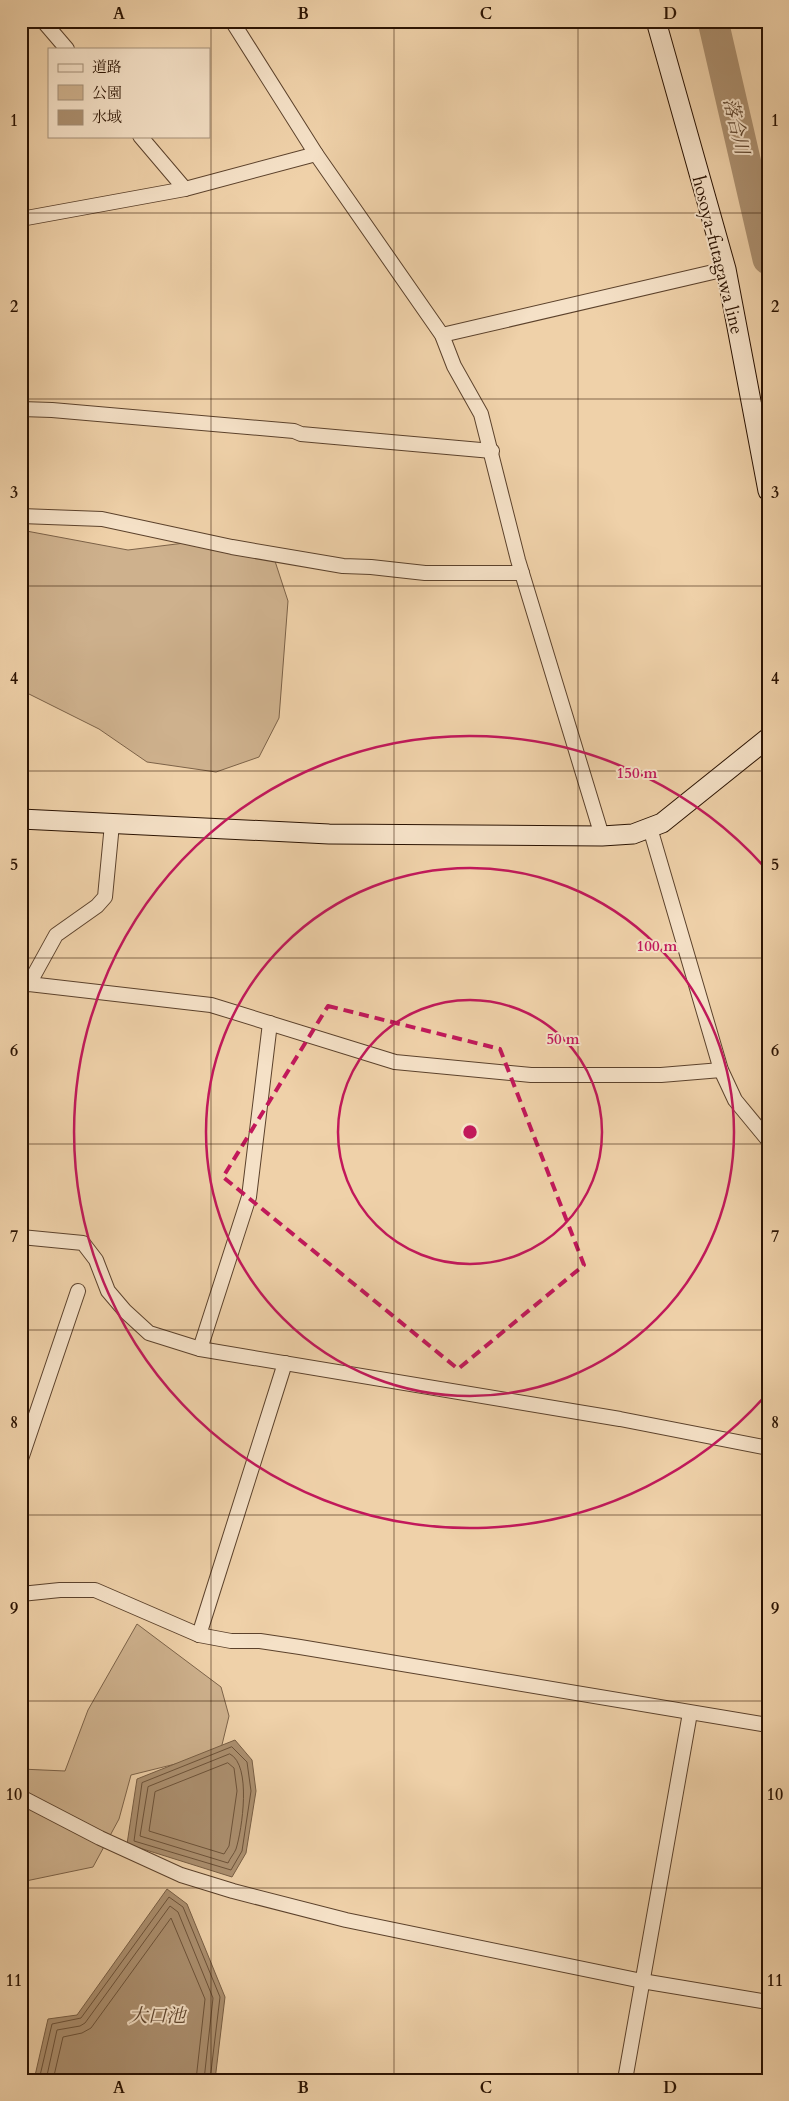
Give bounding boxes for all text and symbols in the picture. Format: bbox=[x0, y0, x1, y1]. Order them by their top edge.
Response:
text: A bbox=[113, 3, 125, 25]
text: B bbox=[297, 3, 309, 25]
text: C bbox=[480, 3, 492, 25]
text: D bbox=[663, 3, 677, 25]
legend bbox=[48, 48, 210, 138]
text: 道路 bbox=[92, 57, 122, 77]
text: 公園 bbox=[92, 83, 122, 103]
water label: 落合川 bbox=[717, 96, 756, 159]
text: 水域 bbox=[92, 107, 122, 127]
text: 1 bbox=[10, 110, 18, 132]
text: 1 bbox=[771, 110, 779, 132]
street label: hosoya-futagawa line bbox=[686, 173, 749, 337]
text: 2 bbox=[10, 296, 18, 318]
text: 2 bbox=[771, 296, 779, 318]
text: 3 bbox=[10, 482, 18, 504]
text: 3 bbox=[771, 482, 779, 504]
text: 4 bbox=[10, 668, 18, 690]
text: 4 bbox=[771, 668, 779, 690]
text: 150 m bbox=[617, 763, 658, 783]
text: 5 bbox=[10, 854, 18, 876]
text: 5 bbox=[771, 854, 779, 876]
text: 100 m bbox=[637, 936, 678, 956]
text: 50 m bbox=[546, 1029, 580, 1049]
text: 6 bbox=[10, 1040, 18, 1062]
text: 6 bbox=[771, 1040, 779, 1062]
centre of rings bbox=[461, 1123, 479, 1141]
text: 7 bbox=[10, 1226, 18, 1248]
text: 7 bbox=[771, 1226, 779, 1248]
text: 8 bbox=[10, 1412, 18, 1434]
text: 8 bbox=[771, 1412, 779, 1434]
text: 9 bbox=[10, 1598, 18, 1620]
text: 9 bbox=[771, 1598, 779, 1620]
text: 10 bbox=[6, 1784, 22, 1806]
text: 10 bbox=[767, 1784, 783, 1806]
text: 11 bbox=[6, 1970, 22, 1992]
text: 11 bbox=[767, 1970, 783, 1992]
water label: 大口池 bbox=[128, 2003, 187, 2029]
text: A bbox=[113, 2077, 125, 2099]
text: B bbox=[297, 2077, 309, 2099]
text: C bbox=[480, 2077, 492, 2099]
text: D bbox=[663, 2077, 677, 2099]

